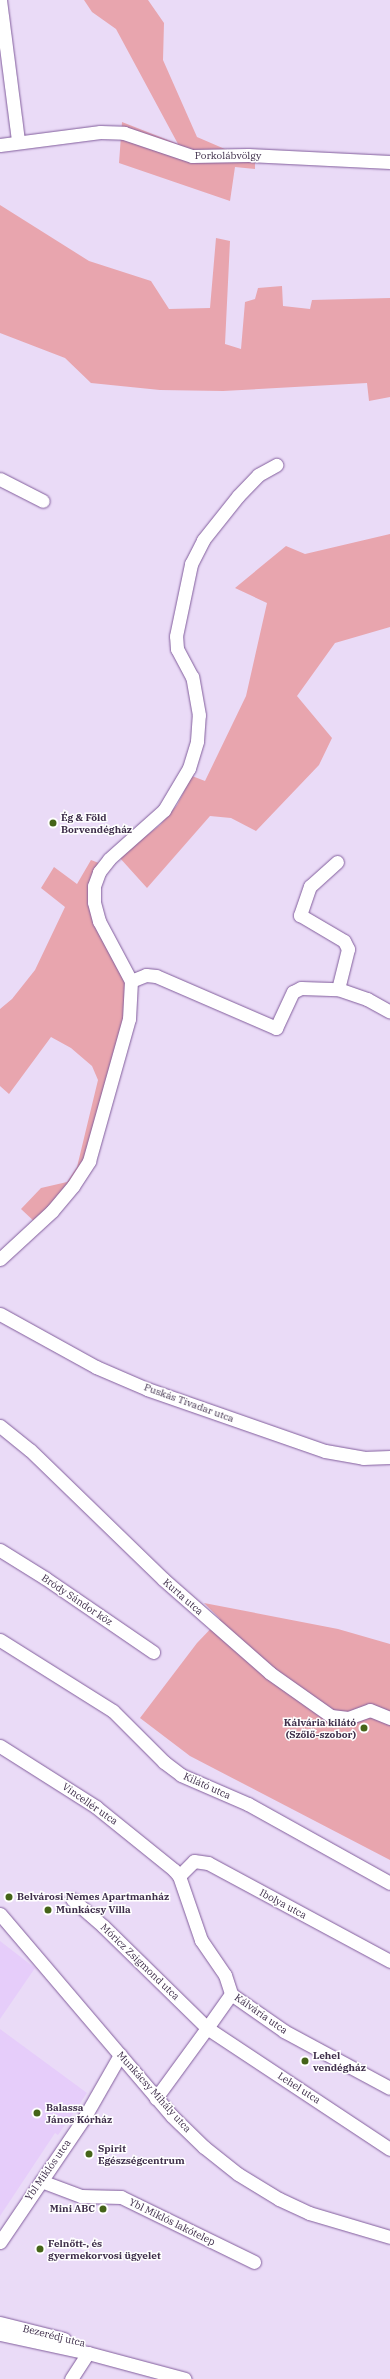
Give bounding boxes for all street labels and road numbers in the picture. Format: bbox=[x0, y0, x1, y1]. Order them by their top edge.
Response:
street label: Porkolábvölgy bbox=[195, 150, 261, 162]
street label: Puskás Tivadar utca bbox=[142, 1381, 236, 1425]
street label: Bródy Sándor köz bbox=[39, 1572, 115, 1628]
street label: Kurta utca bbox=[161, 1576, 205, 1618]
street label: Kilátó utca bbox=[182, 1770, 232, 1802]
street label: Vincellér utca bbox=[60, 1780, 120, 1828]
street label: Ibolya utca bbox=[257, 1887, 309, 1921]
street label: Móricz Zsigmond utca bbox=[98, 1921, 182, 2003]
street label: Kálvária utca bbox=[232, 1991, 290, 2037]
street label: Munkácsy Mihály utca bbox=[114, 2049, 194, 2135]
street label: Lehel utca bbox=[275, 2070, 323, 2106]
street label: Ybl Miklós utca bbox=[23, 2137, 73, 2203]
street label: Ybl Miklós lakótelep bbox=[127, 2196, 217, 2248]
street label: Bezerédj utca bbox=[22, 2322, 86, 2350]

